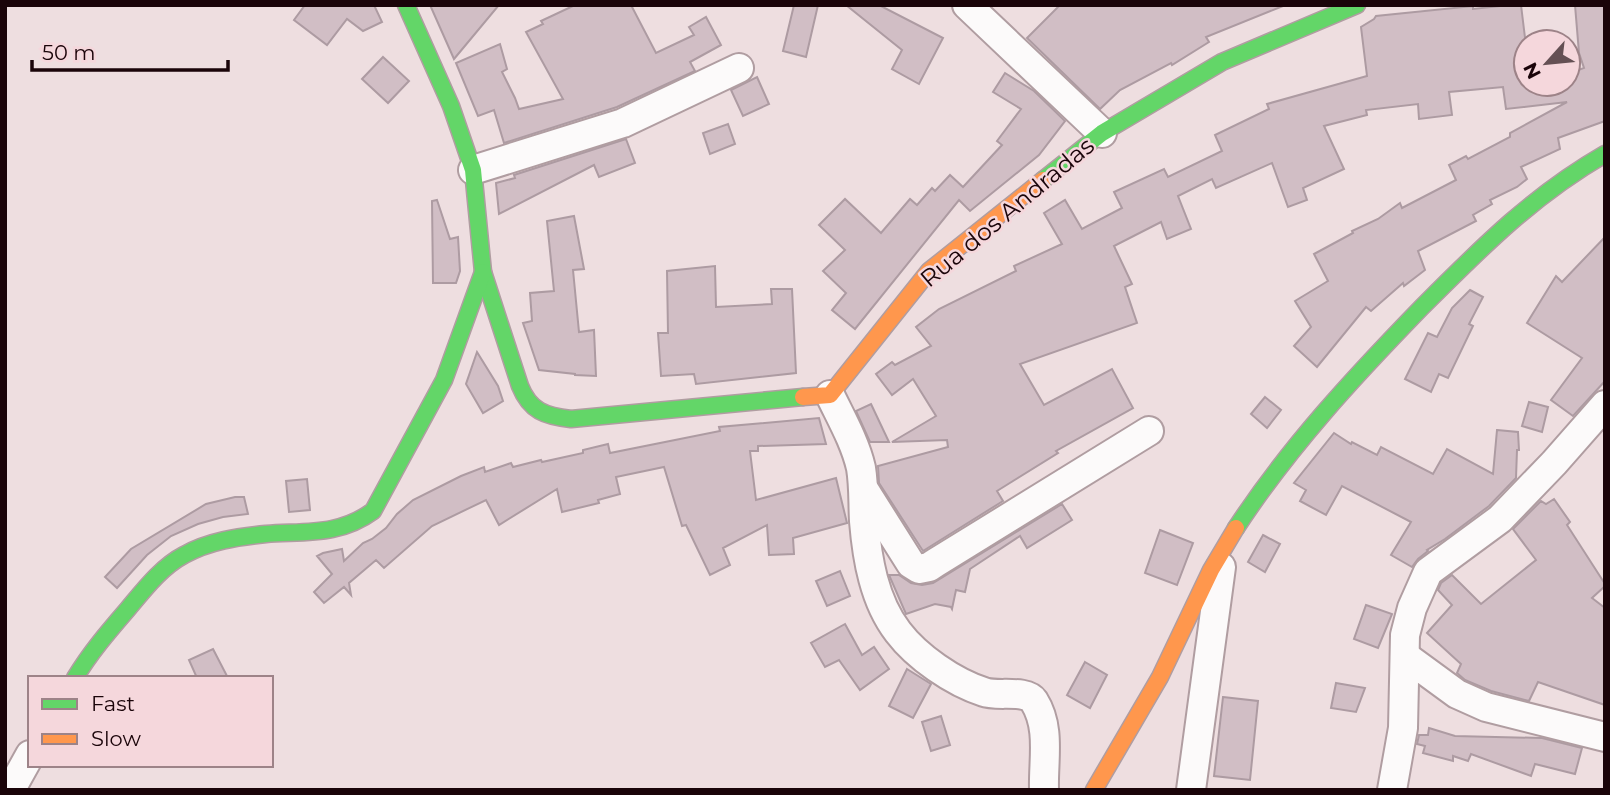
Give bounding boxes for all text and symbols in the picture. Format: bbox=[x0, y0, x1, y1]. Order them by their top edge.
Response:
scale bar bbox=[32, 28, 228, 72]
north arrow bbox=[1512, 28, 1582, 98]
text: 50 m bbox=[42, 40, 96, 65]
text: N bbox=[1519, 58, 1546, 83]
street label: Rua dos Andradas bbox=[914, 131, 1100, 293]
legend bbox=[28, 676, 273, 767]
text: Fast bbox=[91, 691, 135, 716]
text: Slow bbox=[91, 726, 141, 751]

